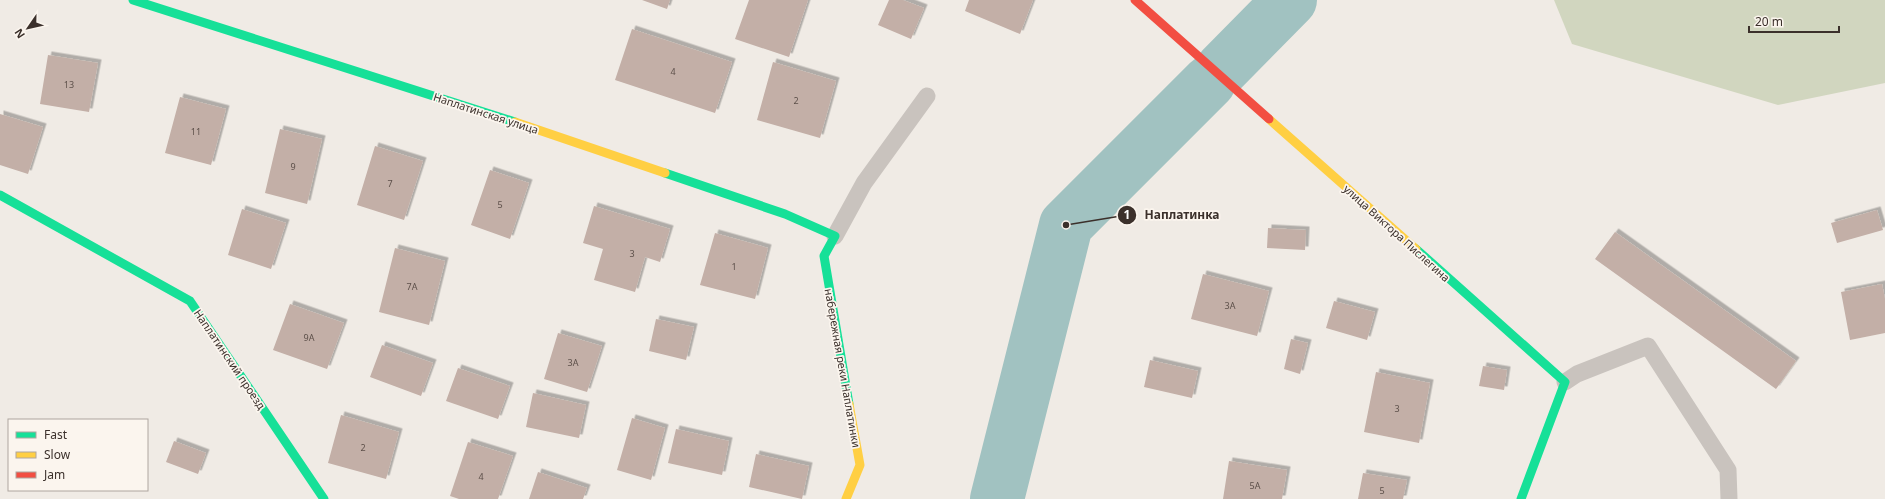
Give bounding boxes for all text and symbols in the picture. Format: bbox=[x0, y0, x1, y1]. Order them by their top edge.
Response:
north arrow bbox=[8, 8, 48, 48]
scale bar bbox=[1749, 8, 1839, 34]
text: 20 m bbox=[1755, 13, 1783, 30]
text: N bbox=[11, 26, 28, 42]
house number: 4 bbox=[670, 65, 676, 78]
house number: 13 bbox=[64, 78, 74, 91]
street label: Наплатинская улица bbox=[432, 89, 540, 137]
house number: 2 bbox=[793, 94, 799, 107]
house number: 11 bbox=[191, 125, 201, 138]
house number: 9 bbox=[290, 160, 296, 173]
house number: 7 bbox=[387, 177, 393, 190]
street label: улица Виктора Пислегина bbox=[1341, 181, 1453, 285]
house number: 5 bbox=[497, 198, 503, 211]
callout: Наплатинка bbox=[1117, 203, 1228, 227]
text: 1 bbox=[1124, 206, 1130, 223]
text: Наплатинка bbox=[1144, 206, 1220, 223]
house number: 3 bbox=[629, 247, 635, 260]
house number: 1 bbox=[731, 260, 737, 273]
house number: 7А bbox=[407, 280, 418, 293]
street label: набережная реки Наплатинки bbox=[822, 287, 864, 449]
house number: 3А bbox=[1225, 299, 1236, 312]
street label: Наплатинский проезд bbox=[191, 306, 269, 412]
house number: 9А bbox=[304, 331, 315, 344]
house number: 3А bbox=[568, 356, 579, 369]
house number: 3 bbox=[1394, 402, 1400, 415]
legend bbox=[8, 419, 148, 491]
text: Fast bbox=[44, 426, 68, 443]
house number: 2 bbox=[360, 441, 366, 454]
text: Slow bbox=[44, 446, 71, 463]
text: Jam bbox=[43, 466, 65, 483]
house number: 4 bbox=[478, 470, 484, 483]
house number: 5А bbox=[1250, 479, 1261, 492]
house number: 5 bbox=[1379, 484, 1385, 497]

